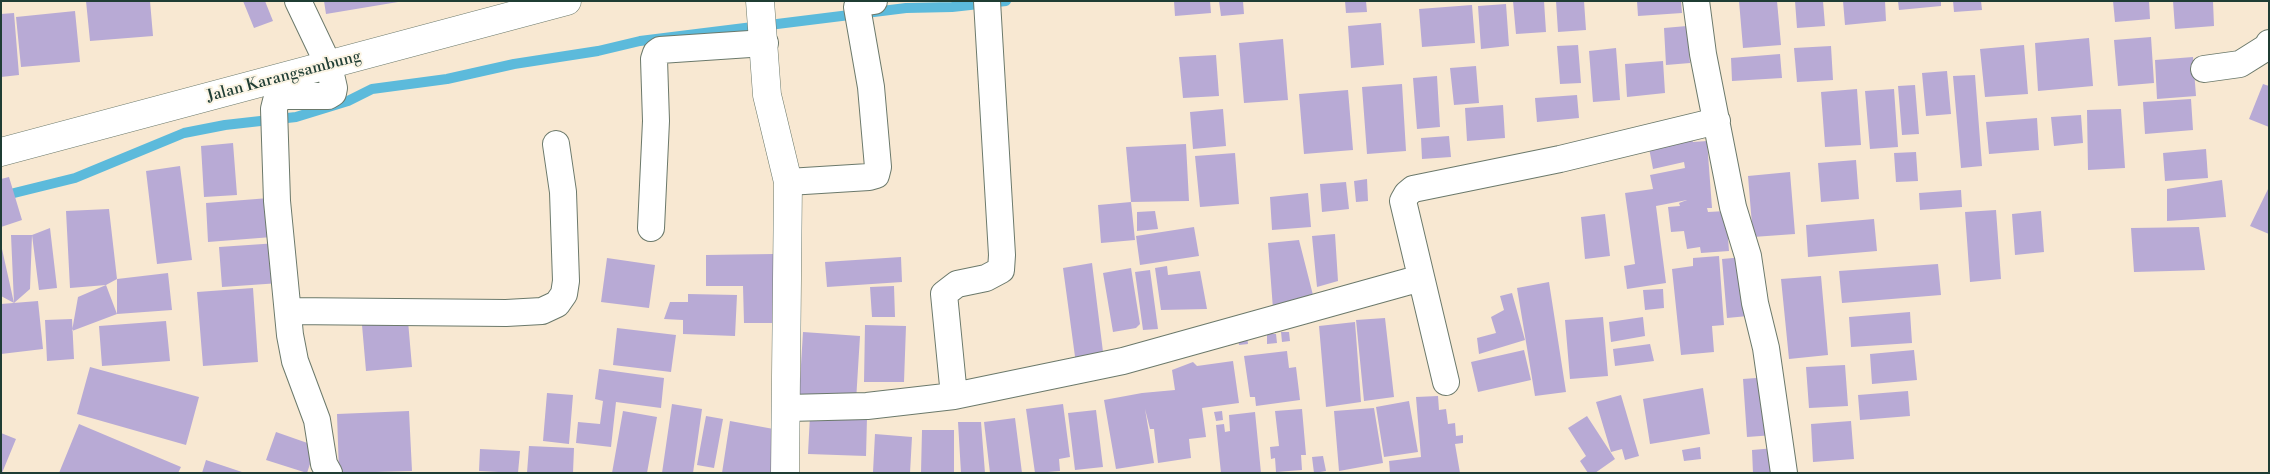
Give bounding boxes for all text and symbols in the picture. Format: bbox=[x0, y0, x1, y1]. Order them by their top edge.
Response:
street label: Jalan Karangsambung bbox=[205, 47, 363, 107]

